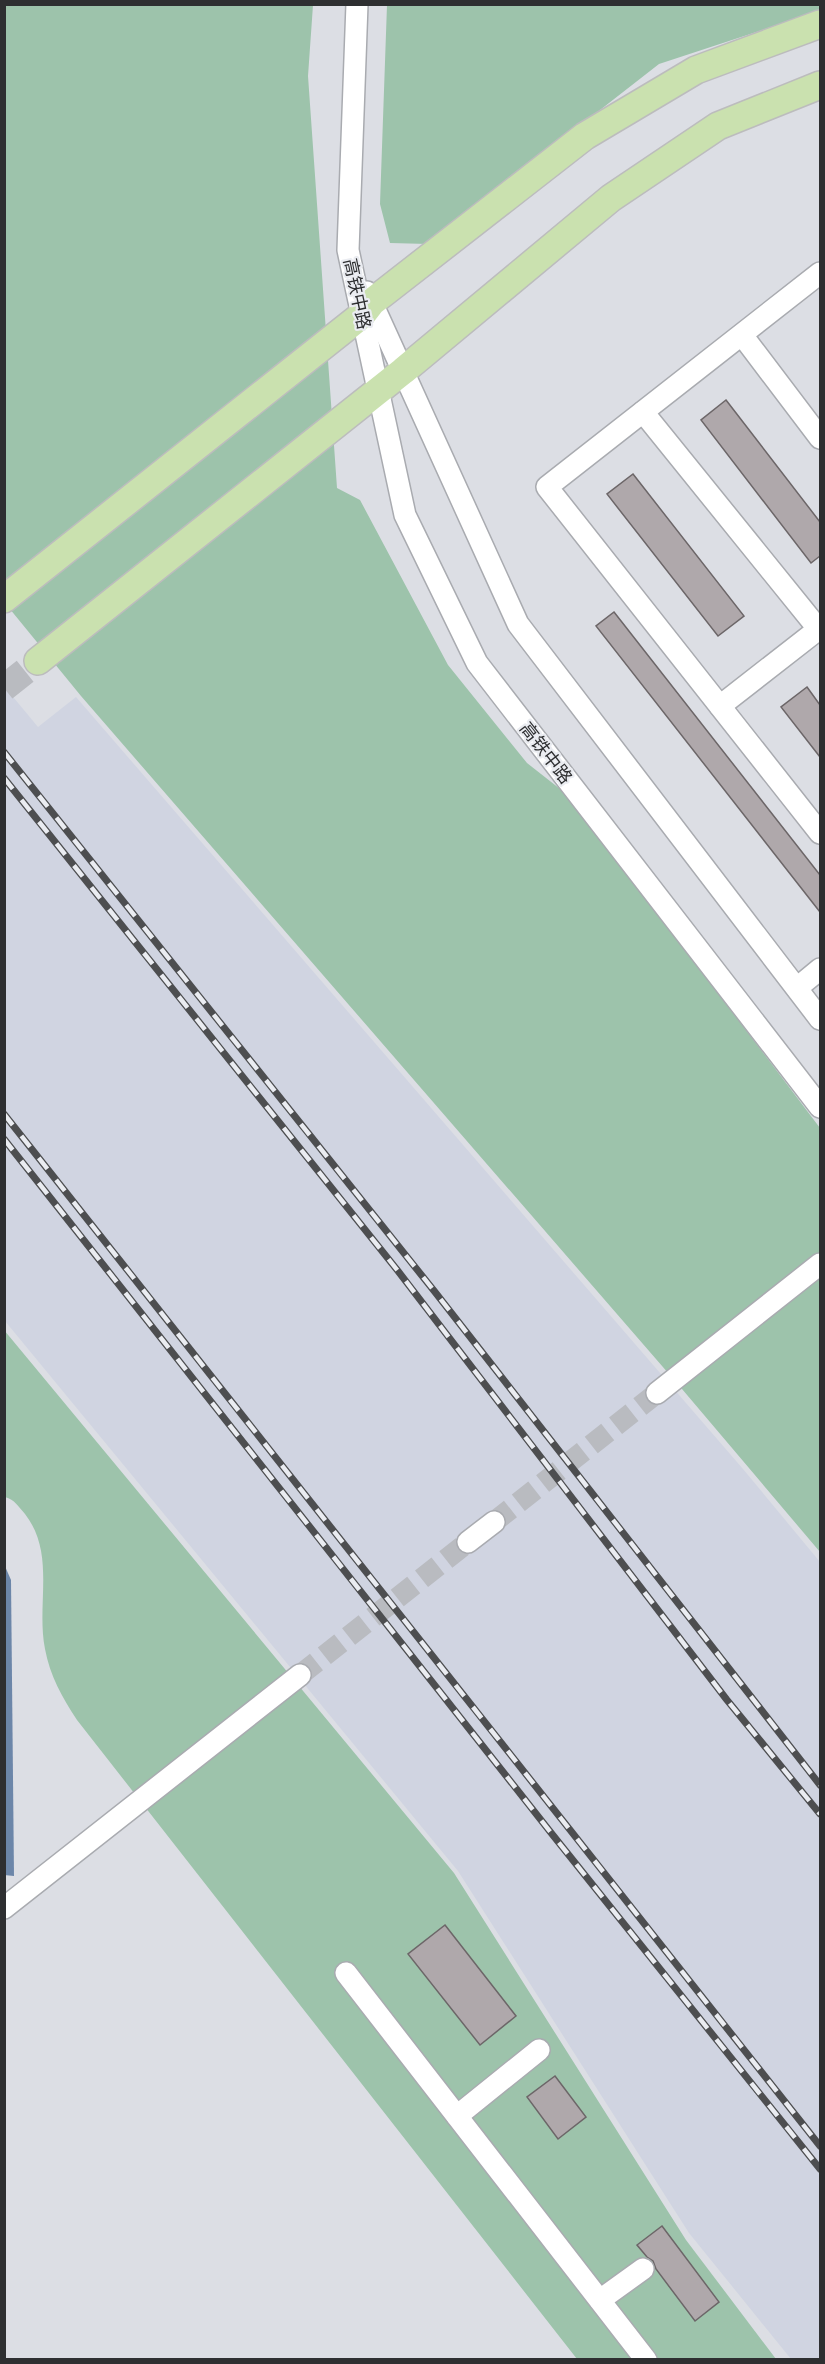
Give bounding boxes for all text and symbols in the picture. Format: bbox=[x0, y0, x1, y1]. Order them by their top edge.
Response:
street label: 高铁中路 bbox=[337, 256, 378, 332]
street label: 高铁中路 bbox=[514, 716, 579, 789]

